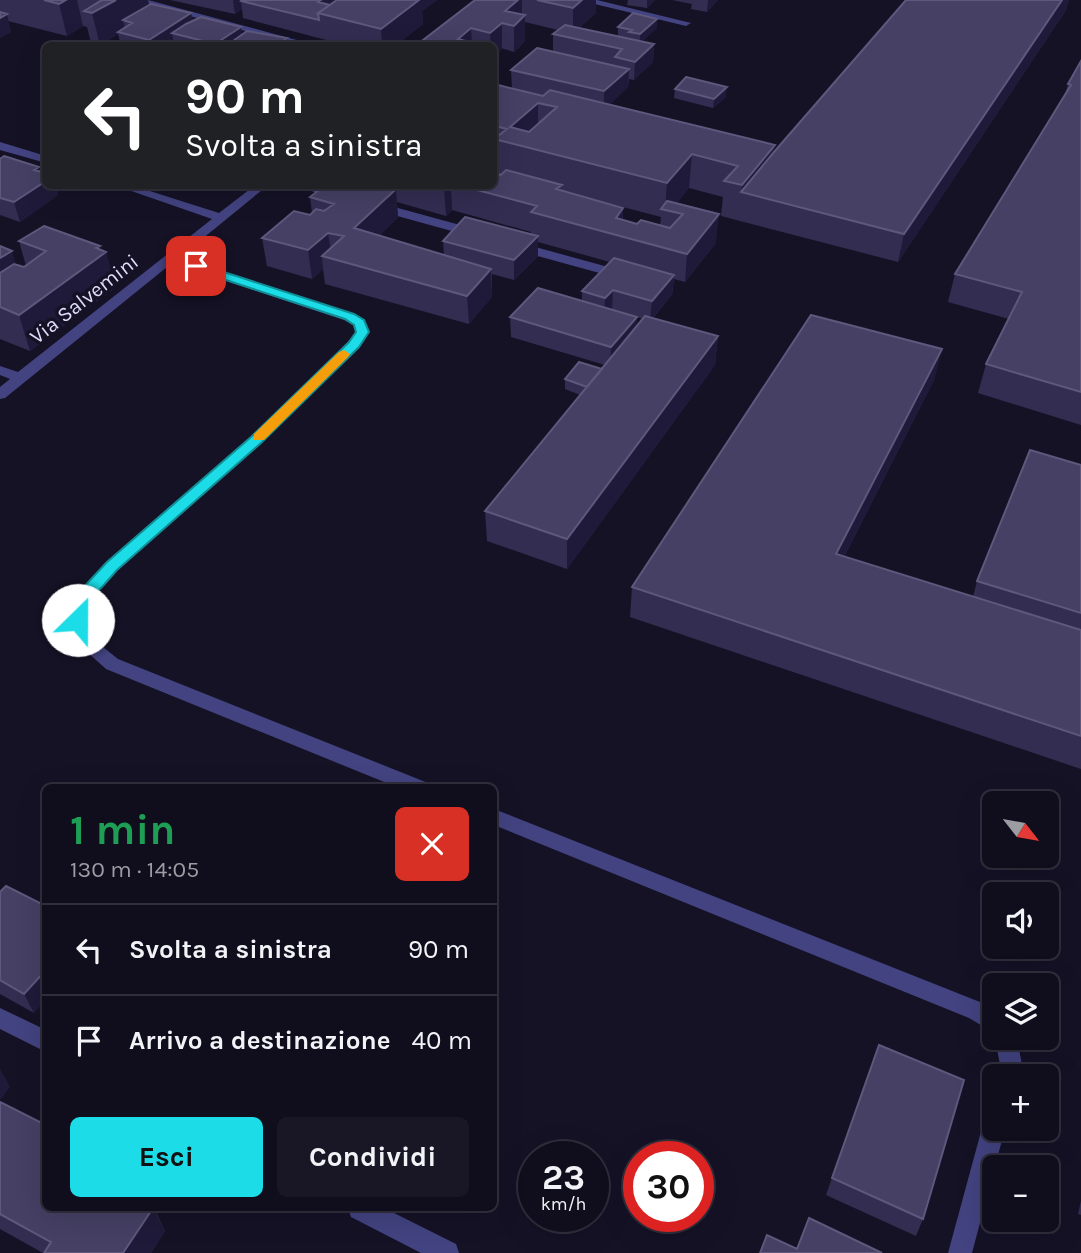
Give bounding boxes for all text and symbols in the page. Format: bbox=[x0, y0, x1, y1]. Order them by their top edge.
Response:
text: 90 m bbox=[185, 68, 305, 125]
icon: left bbox=[70, 70, 161, 161]
text: Svolta a sinistra bbox=[185, 127, 423, 164]
pin bbox=[166, 236, 226, 296]
icon: arrive bbox=[177, 247, 215, 285]
street label: Via Salvemini bbox=[25, 249, 143, 349]
position arrow bbox=[41, 583, 115, 657]
north arrow bbox=[982, 791, 1059, 868]
map controls bbox=[982, 791, 1059, 1232]
text: 1 min bbox=[70, 805, 175, 855]
button: close bbox=[395, 807, 469, 881]
text: 130 m · 14:05 bbox=[70, 856, 199, 883]
button: sound bbox=[982, 882, 1059, 959]
icon: left bbox=[70, 931, 108, 969]
text: Svolta a sinistra bbox=[129, 934, 332, 965]
text: 90 m bbox=[408, 934, 469, 965]
button: layers bbox=[982, 973, 1059, 1050]
icon: arrive bbox=[70, 1022, 108, 1060]
text: Arrivo a destinazione bbox=[129, 1025, 391, 1056]
text: 40 m bbox=[412, 1025, 472, 1056]
button: + bbox=[982, 1064, 1059, 1141]
button: Esci bbox=[70, 1117, 263, 1197]
button: Condividi bbox=[277, 1117, 469, 1197]
speed limit sign: 30 bbox=[623, 1141, 714, 1232]
button: − bbox=[982, 1155, 1059, 1232]
text: 23 bbox=[542, 1157, 585, 1198]
text: km/h bbox=[541, 1193, 586, 1215]

